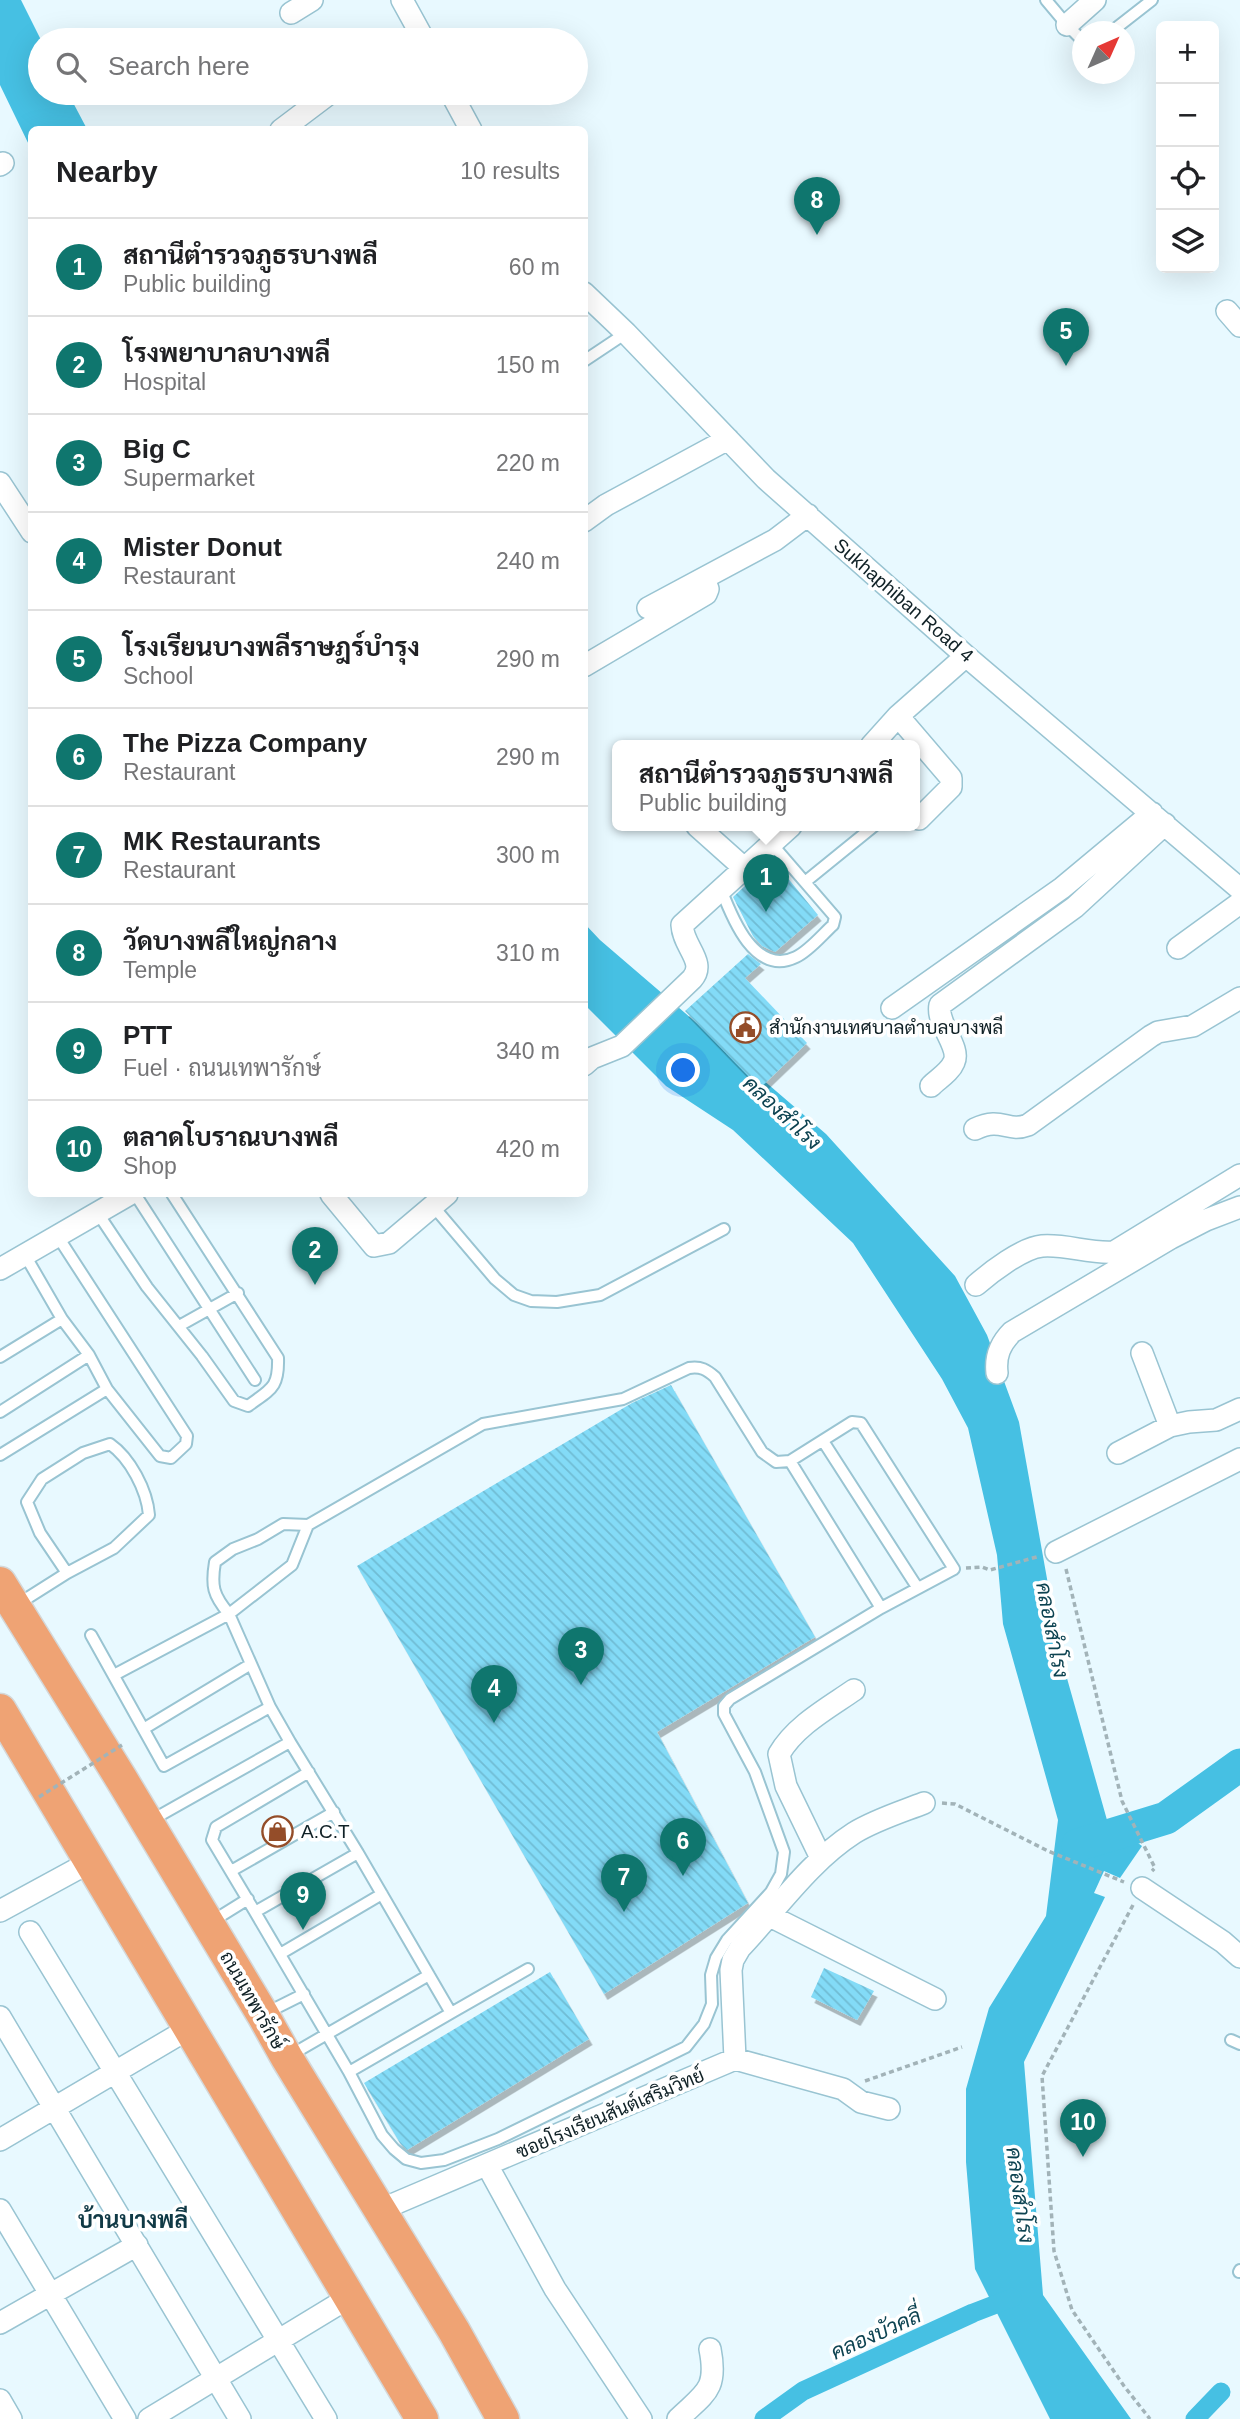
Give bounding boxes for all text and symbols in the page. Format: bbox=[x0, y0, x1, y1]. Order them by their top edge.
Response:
north arrow bbox=[1072, 21, 1135, 84]
map controls bbox=[1156, 21, 1219, 273]
button: + bbox=[1156, 21, 1219, 84]
search box bbox=[28, 28, 588, 105]
icon: search bbox=[52, 48, 90, 86]
text: Search here bbox=[108, 51, 250, 81]
button: − bbox=[1156, 84, 1219, 147]
button: locate bbox=[1156, 147, 1219, 210]
text: Nearby bbox=[56, 155, 158, 188]
text: 10 results bbox=[460, 158, 560, 184]
pin: 8 bbox=[794, 177, 840, 235]
button: layers bbox=[1156, 210, 1219, 273]
text: สถานีตำรวจภูธรบางพลี bbox=[123, 240, 378, 270]
text: 1 bbox=[73, 254, 85, 280]
text: 60 m bbox=[509, 254, 560, 280]
text: Public building bbox=[123, 271, 271, 297]
pin: 5 bbox=[1043, 308, 1089, 366]
text: โรงพยาบาลบางพลี bbox=[123, 338, 330, 368]
text: 2 bbox=[73, 352, 85, 378]
text: 150 m bbox=[496, 352, 560, 378]
text: Hospital bbox=[123, 369, 206, 395]
text: Big C bbox=[123, 434, 191, 464]
text: 3 bbox=[73, 450, 85, 476]
text: 220 m bbox=[496, 450, 560, 476]
text: Supermarket bbox=[123, 465, 255, 491]
text: Mister Donut bbox=[123, 532, 282, 562]
street label: Sukhaphiban Road 4 bbox=[830, 534, 978, 667]
text: 4 bbox=[73, 548, 85, 574]
text: 240 m bbox=[496, 548, 560, 574]
text: Restaurant bbox=[123, 563, 236, 589]
text: โรงเรียนบางพลีราษฎร์บำรุง bbox=[123, 632, 420, 662]
text: 5 bbox=[73, 646, 85, 672]
text: 290 m bbox=[496, 646, 560, 672]
text: School bbox=[123, 663, 193, 689]
text: The Pizza Company bbox=[123, 728, 367, 758]
popup bbox=[612, 740, 920, 831]
text: 6 bbox=[73, 744, 85, 770]
text: 290 m bbox=[496, 744, 560, 770]
text: Restaurant bbox=[123, 759, 236, 785]
text: สถานีตำรวจภูธรบางพลี bbox=[639, 759, 893, 789]
text: Public building bbox=[639, 790, 787, 816]
text: MK Restaurants bbox=[123, 826, 321, 856]
text: 7 bbox=[73, 842, 85, 868]
text: 300 m bbox=[496, 842, 560, 868]
pin: 1 bbox=[743, 854, 789, 912]
text: Restaurant bbox=[123, 857, 236, 883]
text: วัดบางพลีใหญ่กลาง bbox=[123, 926, 337, 956]
text: 8 bbox=[73, 940, 85, 966]
text: 310 m bbox=[496, 940, 560, 966]
text: Temple bbox=[123, 957, 197, 983]
public building icon: สำนักงานเทศบาลตำบลบางพลี bbox=[729, 1010, 763, 1044]
place label: สำนักงานเทศบาลตำบลบางพลี bbox=[769, 1015, 1003, 1038]
text: PTT bbox=[123, 1020, 172, 1050]
text: 9 bbox=[73, 1038, 85, 1064]
text: 340 m bbox=[496, 1038, 560, 1064]
your location bbox=[666, 1053, 700, 1087]
text: Fuel · ถนนเทพารักษ์ bbox=[123, 1055, 321, 1081]
water label: คลองสำโรง bbox=[739, 1071, 826, 1154]
text: ตลาดโบราณบางพลี bbox=[123, 1122, 338, 1152]
text: 10 bbox=[66, 1136, 92, 1162]
text: 420 m bbox=[496, 1136, 560, 1162]
text: Shop bbox=[123, 1153, 177, 1179]
pin: 2 bbox=[292, 1227, 338, 1285]
water label: คลองสำโรง bbox=[1032, 1580, 1074, 1680]
pin: 3 bbox=[558, 1627, 604, 1685]
pin: 4 bbox=[471, 1665, 517, 1723]
shop icon: A.C.T bbox=[261, 1814, 295, 1848]
pin: 6 bbox=[660, 1818, 706, 1876]
place label: A.C.T bbox=[301, 1821, 350, 1842]
pin: 7 bbox=[601, 1854, 647, 1912]
pin: 9 bbox=[280, 1872, 326, 1930]
street label: ถนนเทพารักษ์ bbox=[216, 1947, 291, 2054]
street label: ซอยโรงเรียนสันต์เสริมวิทย์ bbox=[512, 2062, 707, 2163]
pin: 10 bbox=[1060, 2099, 1106, 2157]
water label: คลองสำโรง bbox=[1002, 2145, 1040, 2244]
district label: บ้านบางพลี bbox=[78, 2204, 188, 2233]
water label: คลองบัวคลี่ bbox=[824, 2296, 926, 2364]

